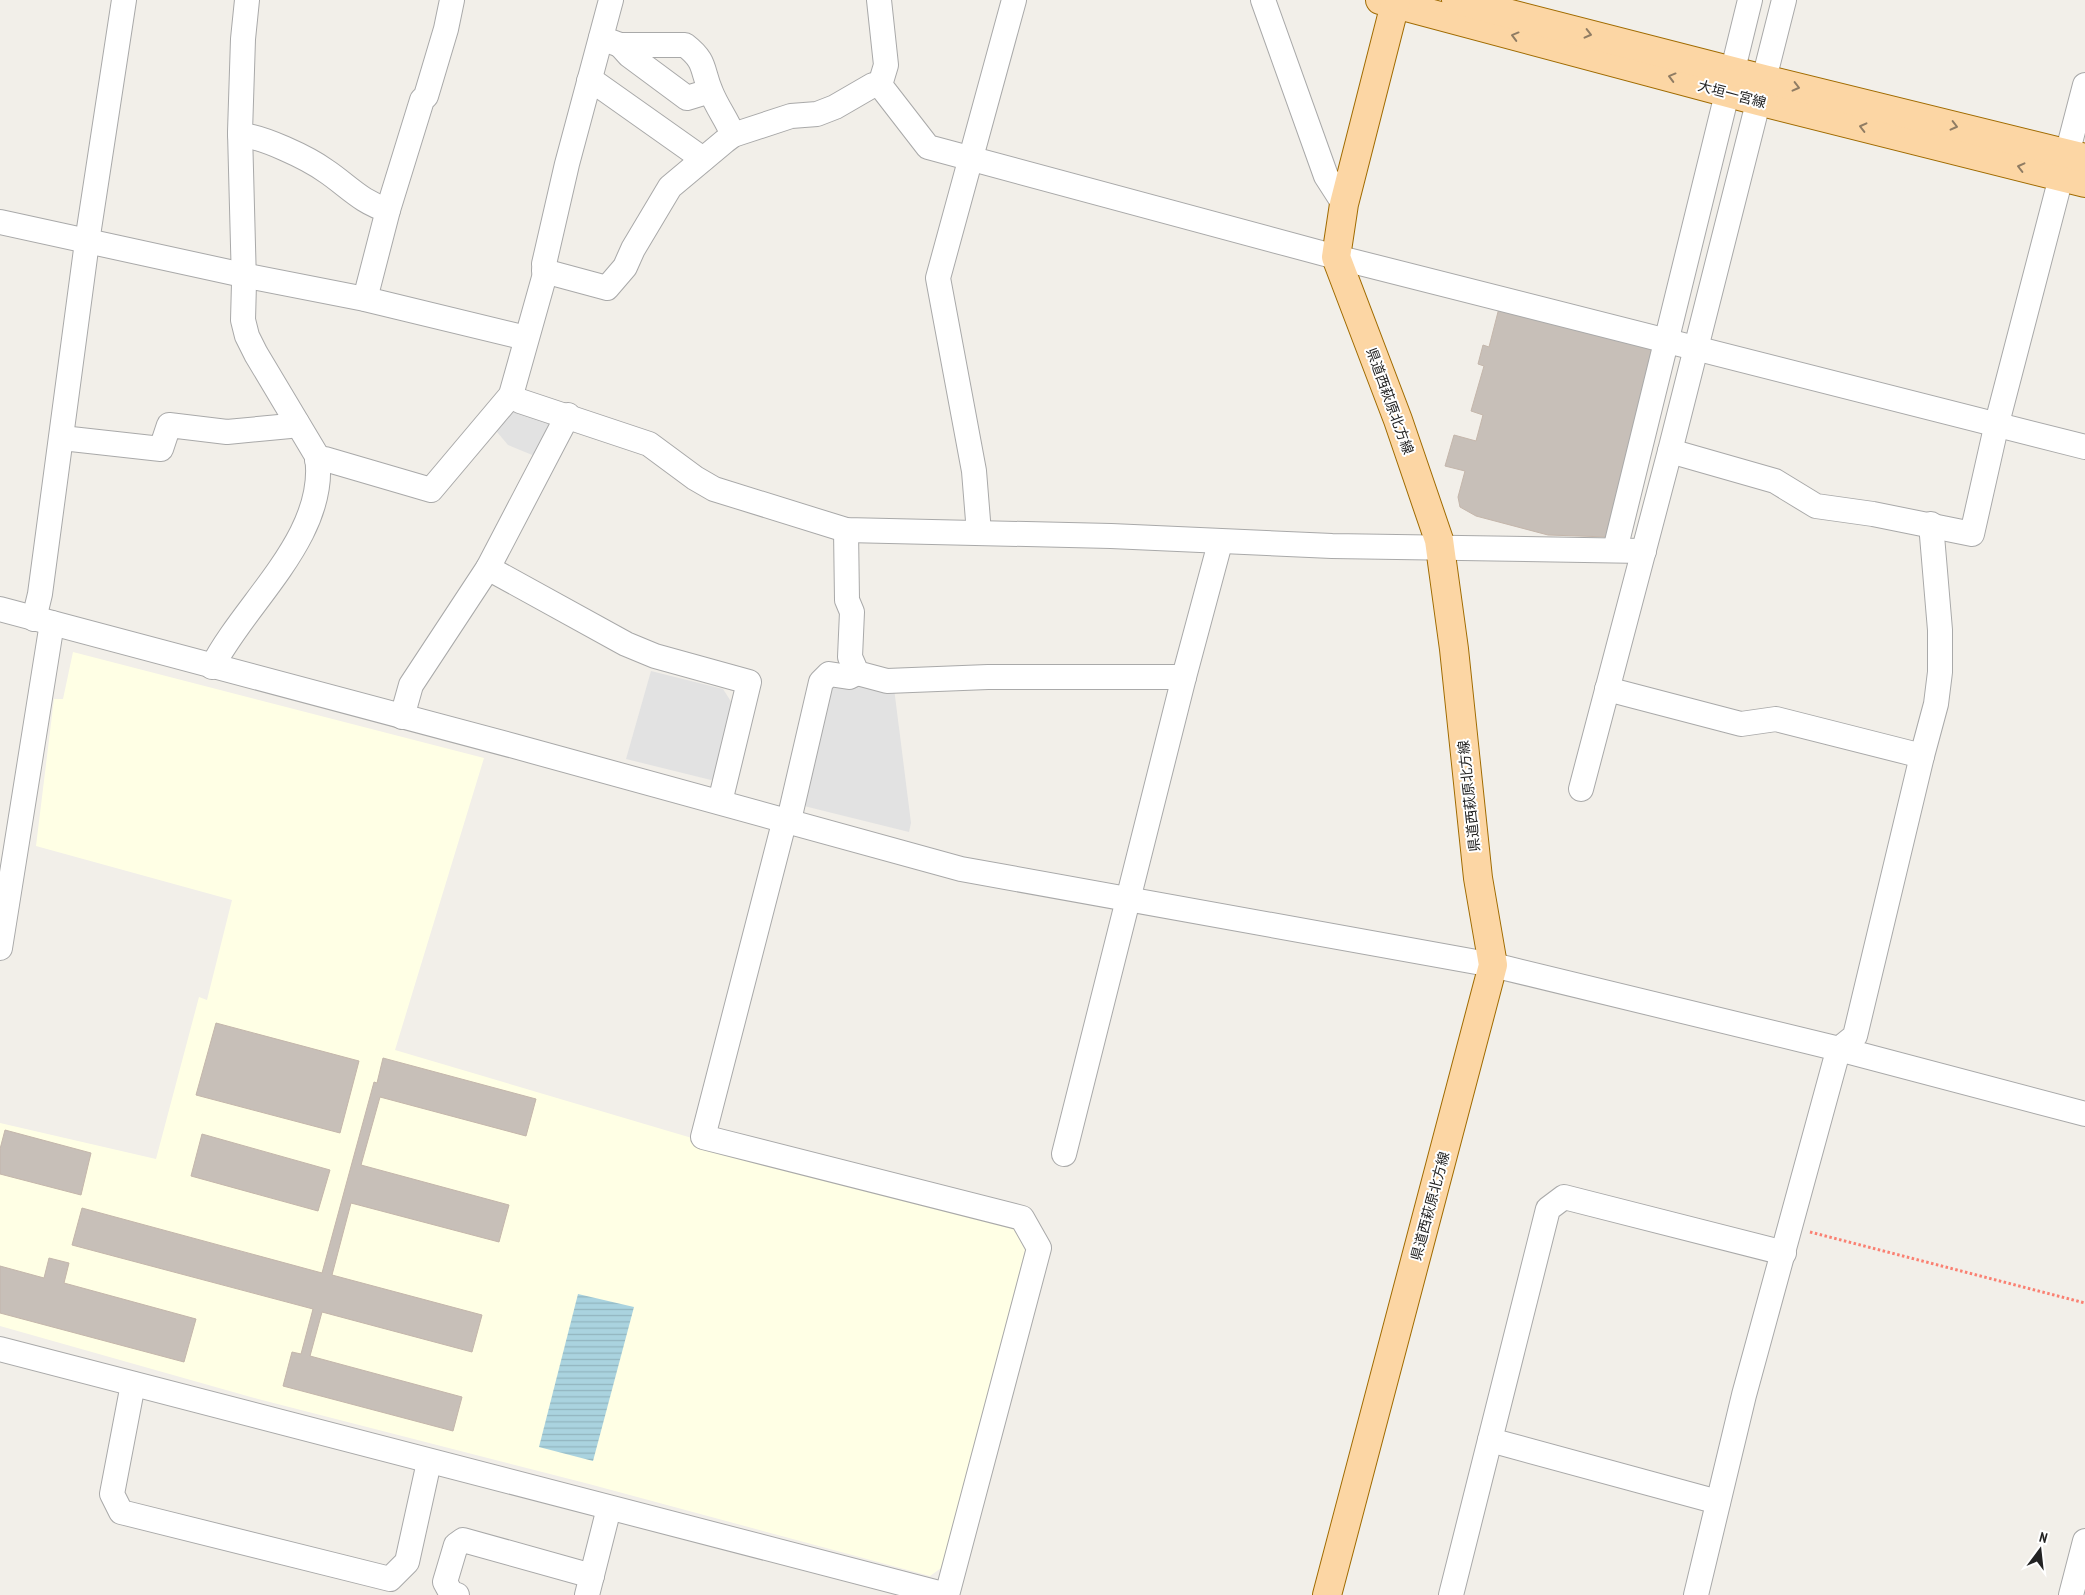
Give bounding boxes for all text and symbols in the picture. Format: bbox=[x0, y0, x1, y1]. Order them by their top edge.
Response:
one-way arrow bbox=[1583, 28, 1592, 39]
one-way arrow bbox=[1512, 31, 1520, 41]
one-way arrow bbox=[1668, 72, 1677, 83]
street label: 大垣一宮線 bbox=[1696, 76, 1768, 112]
one-way arrow bbox=[1792, 81, 1801, 92]
one-way arrow bbox=[1949, 120, 1957, 130]
one-way arrow bbox=[1860, 123, 1868, 133]
one-way arrow bbox=[2016, 162, 2025, 173]
street label: 県道西萩原北方線 bbox=[1362, 345, 1418, 457]
street label: 県道西萩原北方線 bbox=[1454, 739, 1484, 853]
street label: 県道西萩原北方線 bbox=[1407, 1150, 1453, 1262]
north arrow bbox=[2015, 1525, 2065, 1575]
text: N bbox=[2037, 1528, 2049, 1547]

